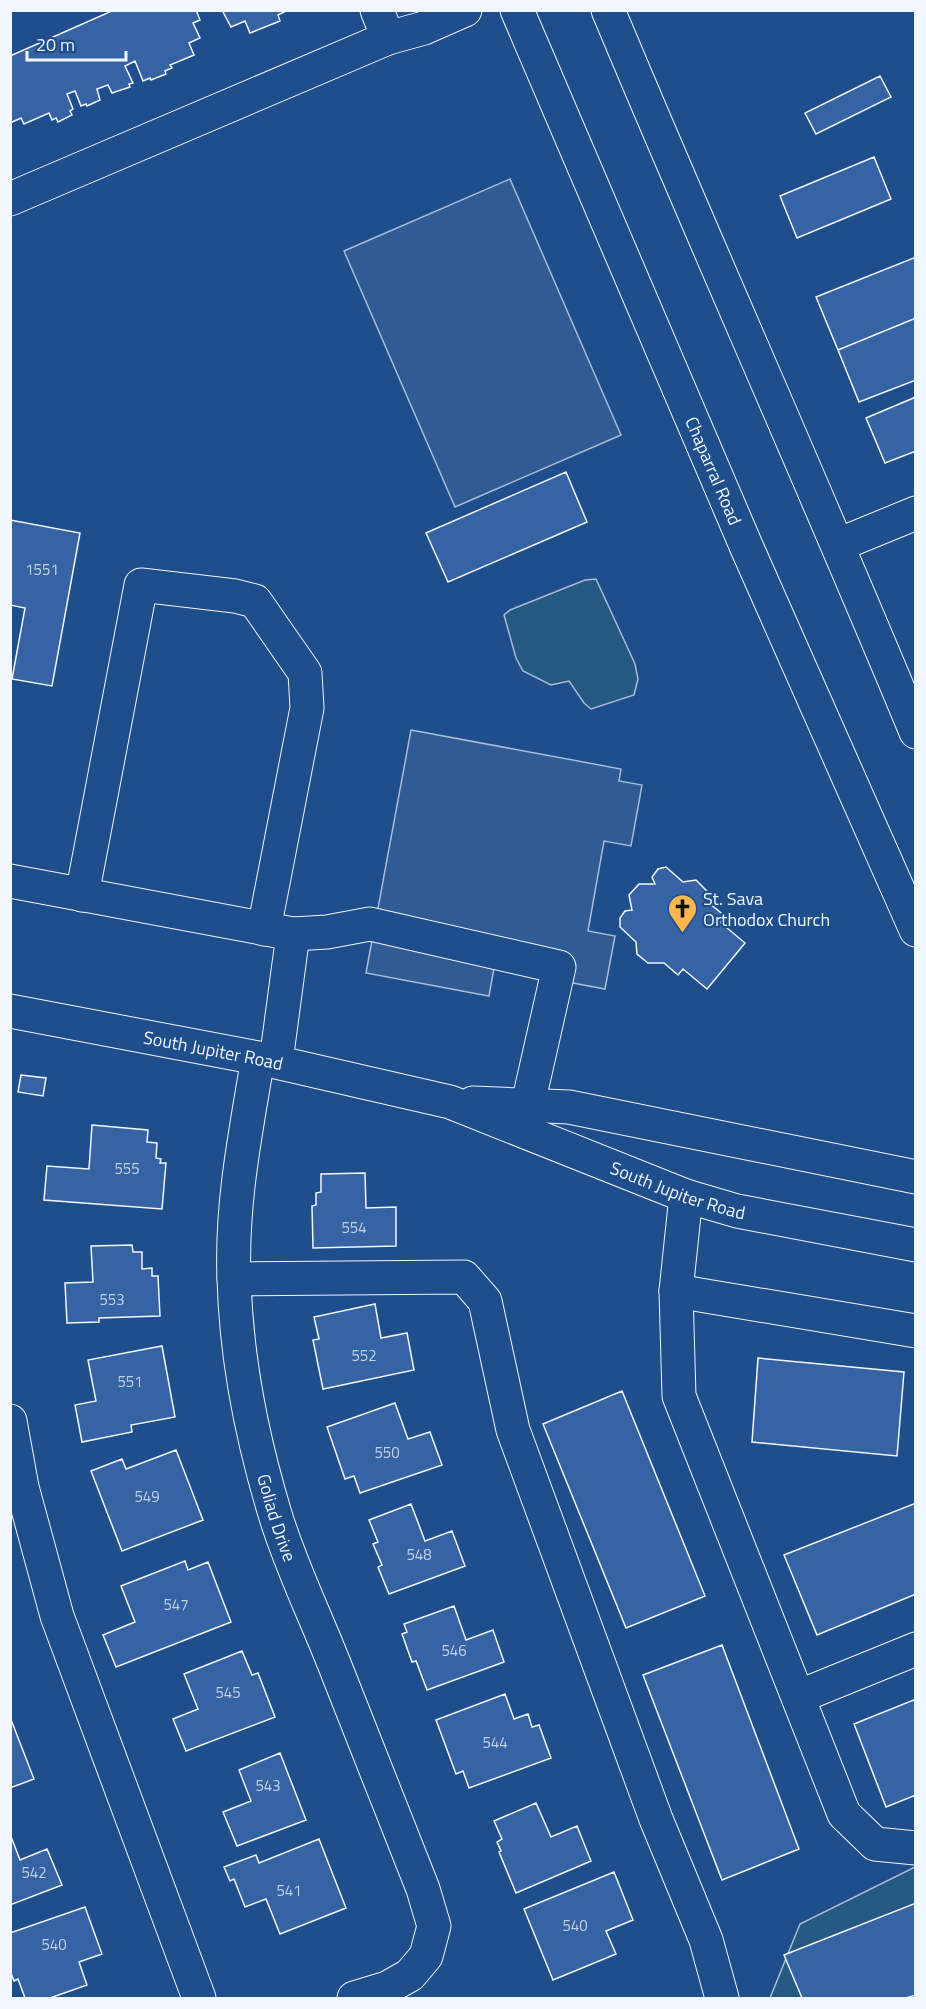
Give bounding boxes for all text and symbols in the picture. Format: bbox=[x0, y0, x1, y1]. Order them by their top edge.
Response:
scale bar bbox=[27, 24, 126, 62]
text: 20 m bbox=[36, 31, 75, 58]
street label: Chaparral Road bbox=[679, 412, 749, 529]
house number: 1551 bbox=[25, 558, 59, 581]
place label: St. Sava Orthodox Church bbox=[703, 885, 830, 933]
church icon: St. Sava Orthodox Church bbox=[666, 892, 698, 934]
street label: South Jupiter Road bbox=[141, 1023, 286, 1077]
street label: South Jupiter Road bbox=[606, 1154, 748, 1226]
house number: 555 bbox=[114, 1157, 140, 1180]
house number: 554 bbox=[341, 1216, 367, 1239]
house number: 553 bbox=[99, 1288, 125, 1311]
house number: 552 bbox=[351, 1344, 377, 1367]
house number: 551 bbox=[117, 1370, 143, 1393]
house number: 550 bbox=[374, 1441, 400, 1464]
street label: Goliad Drive bbox=[251, 1471, 304, 1565]
house number: 549 bbox=[134, 1485, 160, 1508]
house number: 548 bbox=[406, 1543, 432, 1566]
house number: 547 bbox=[163, 1593, 189, 1616]
house number: 546 bbox=[441, 1639, 467, 1662]
house number: 545 bbox=[215, 1681, 241, 1704]
house number: 544 bbox=[482, 1731, 508, 1754]
house number: 543 bbox=[255, 1774, 281, 1797]
house number: 542 bbox=[21, 1861, 47, 1884]
house number: 541 bbox=[276, 1879, 302, 1902]
house number: 540 bbox=[562, 1914, 588, 1937]
house number: 540 bbox=[41, 1933, 67, 1956]

